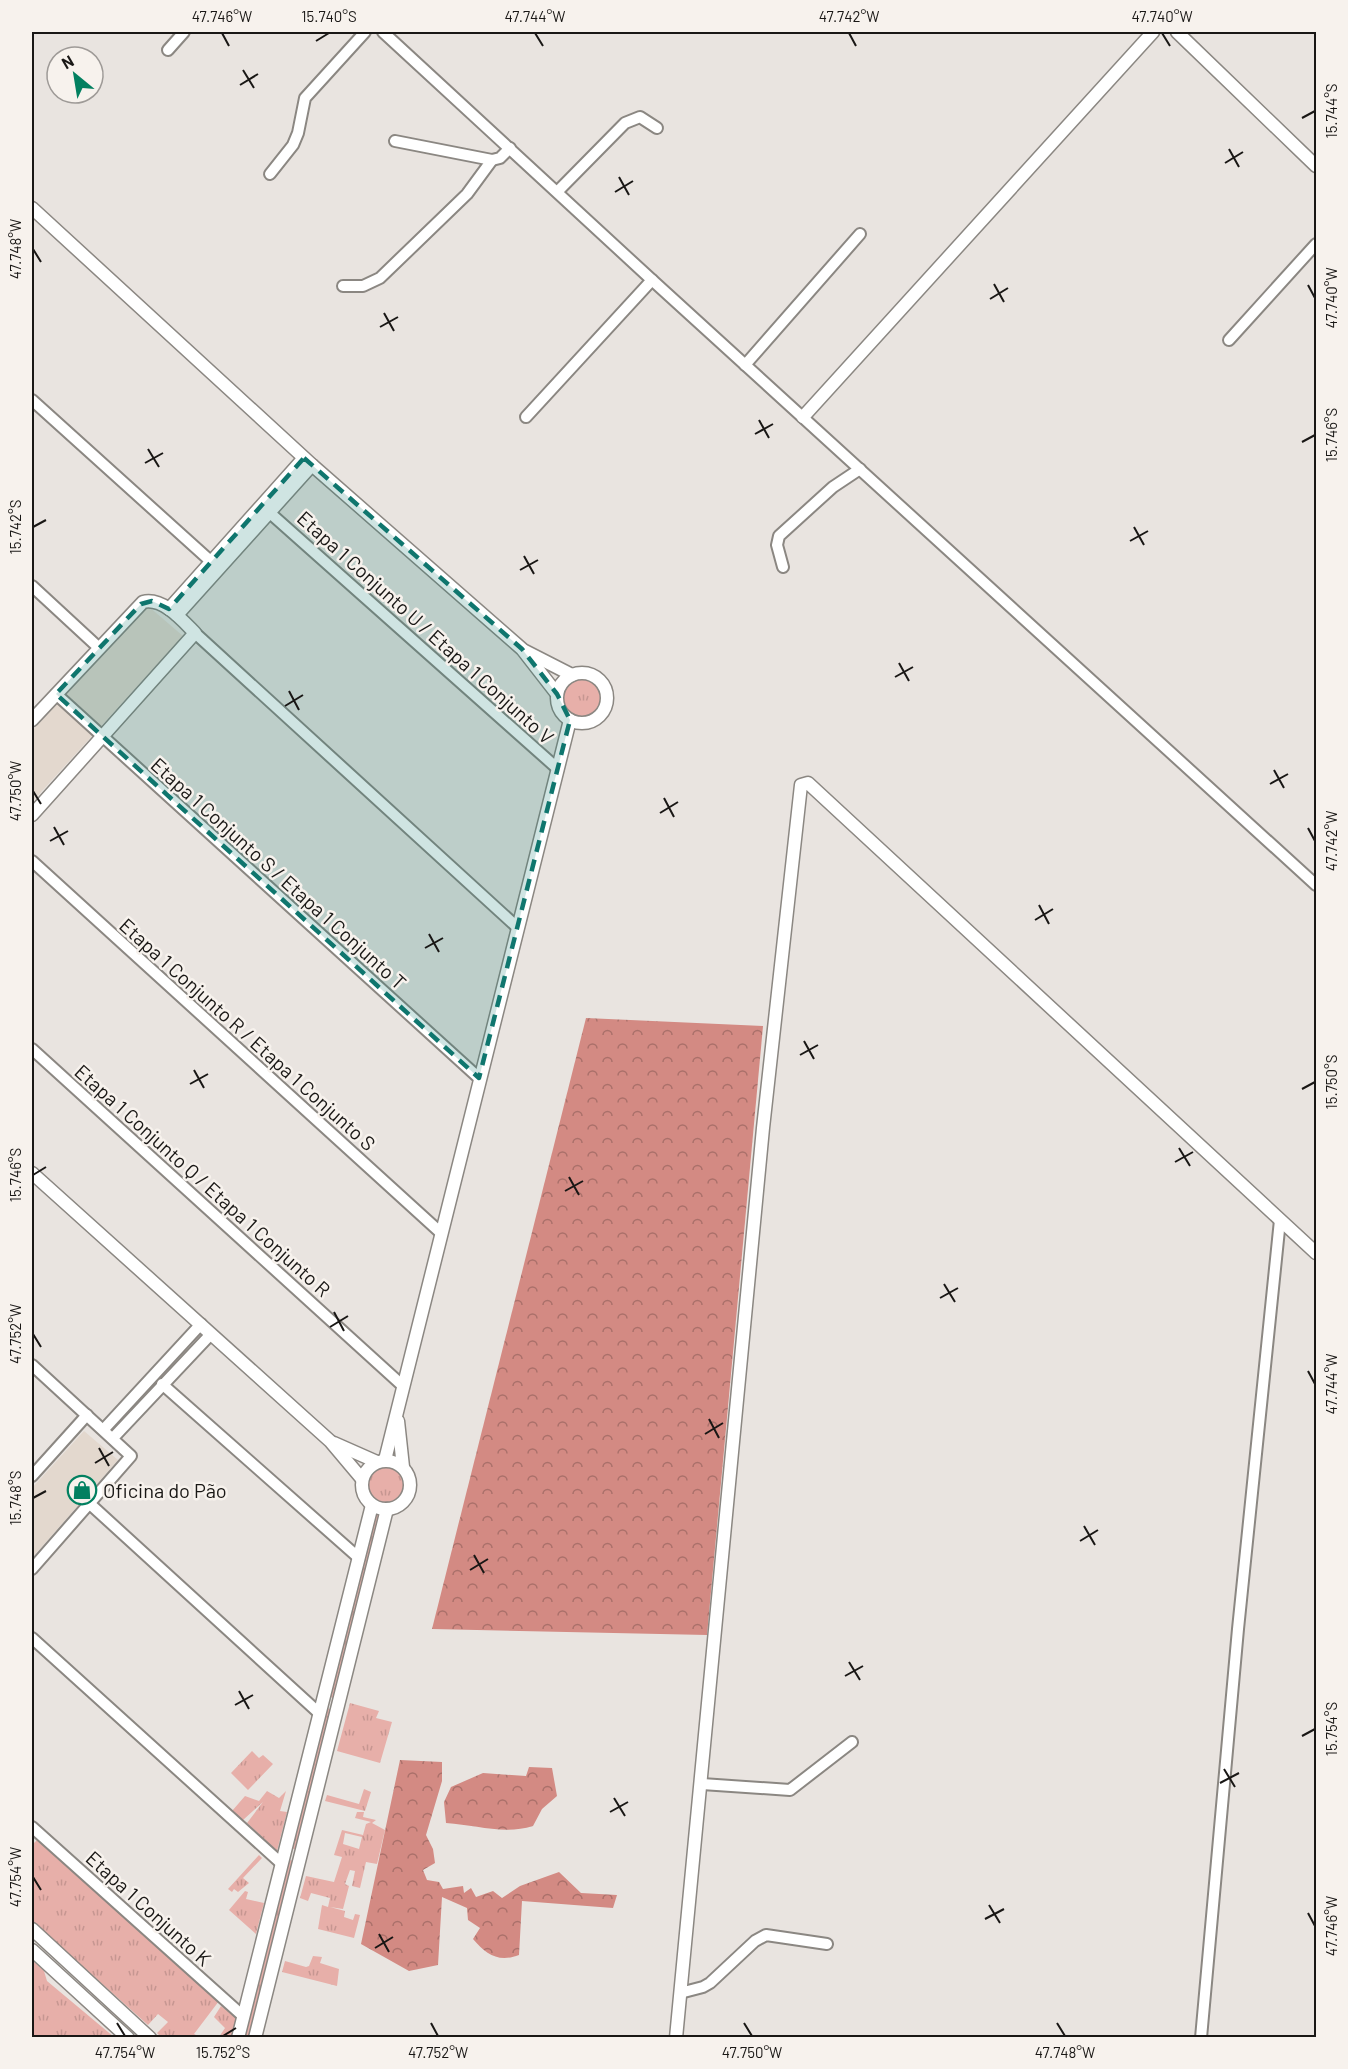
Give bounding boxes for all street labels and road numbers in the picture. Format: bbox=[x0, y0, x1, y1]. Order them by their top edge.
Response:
street label: Etapa 1 Conjunto U / Etapa 1 Conjunto V bbox=[293, 505, 559, 749]
street label: Etapa 1 Conjunto S / Etapa 1 Conjunto T bbox=[147, 752, 411, 994]
street label: Etapa 1 Conjunto R / Etapa 1 Conjunto S bbox=[115, 913, 381, 1155]
street label: Etapa 1 Conjunto Q / Etapa 1 Conjunto R bbox=[70, 1059, 336, 1301]
street label: Etapa 1 Conjunto K bbox=[81, 1845, 217, 1971]

